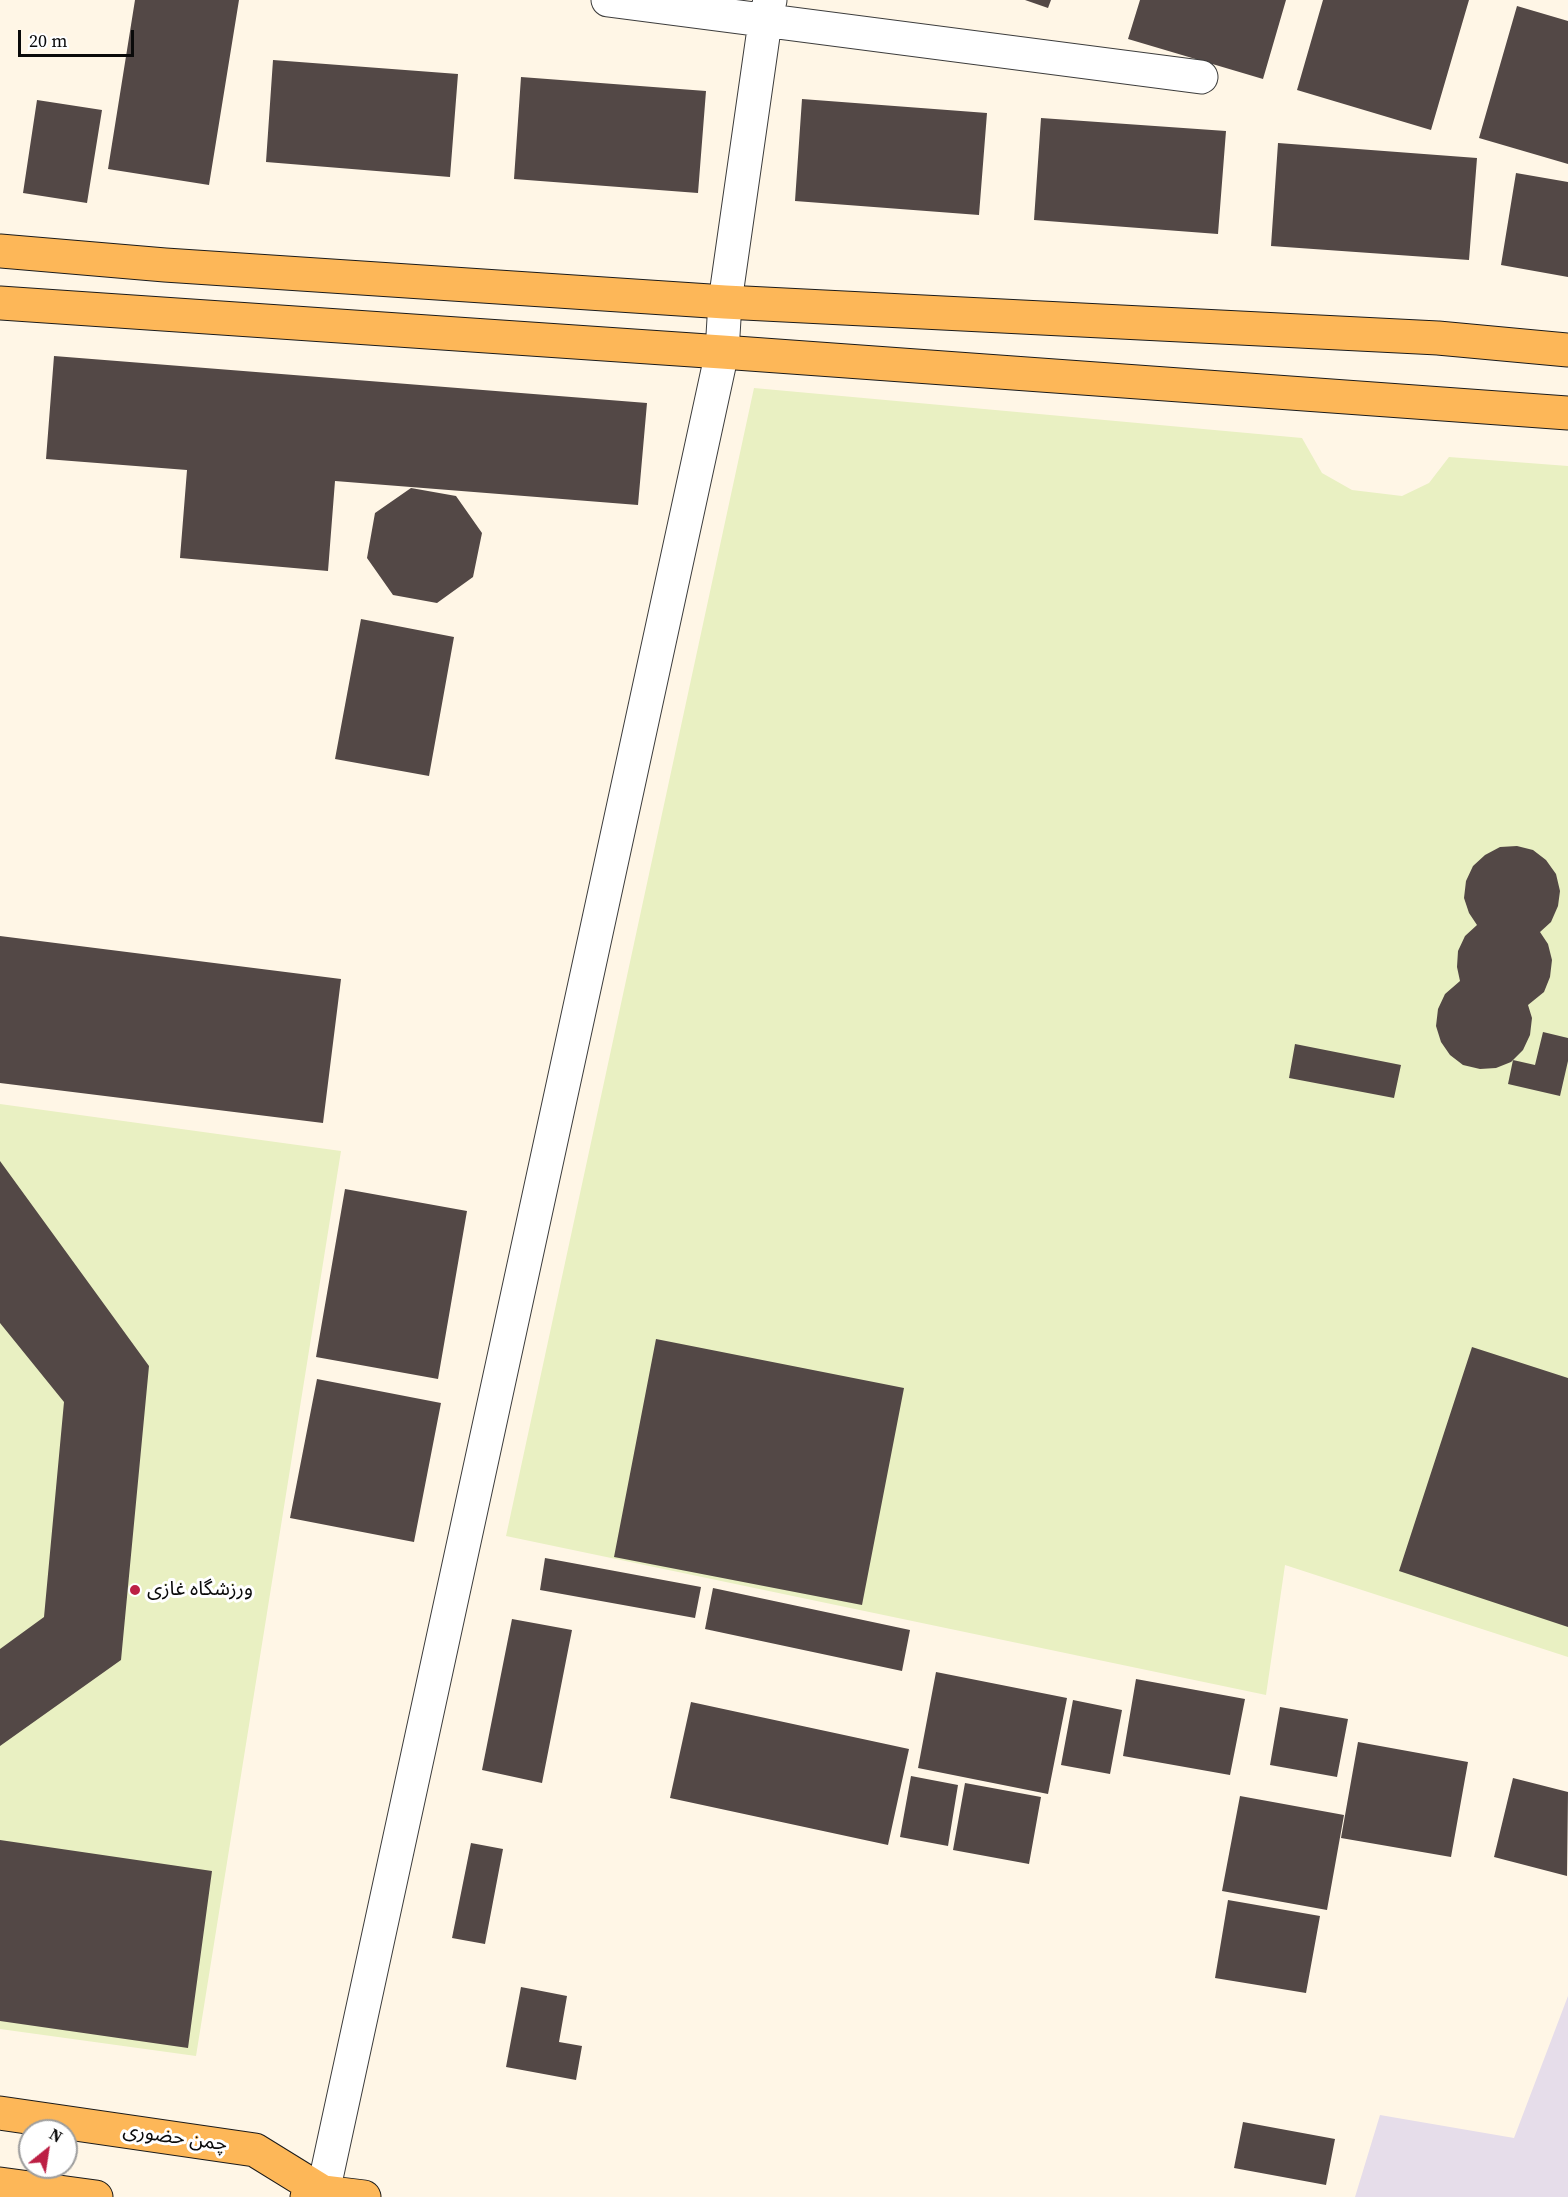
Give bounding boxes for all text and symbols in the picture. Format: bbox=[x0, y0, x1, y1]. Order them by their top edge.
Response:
scale bar bbox=[21, 18, 136, 56]
text: 20 m bbox=[29, 28, 67, 53]
place label: ورزشگاه غازی bbox=[147, 1578, 253, 1602]
marker: ورزشگاه غازی bbox=[128, 1583, 142, 1597]
north arrow bbox=[18, 2119, 78, 2179]
street label: چمن حضوری bbox=[121, 2119, 229, 2157]
text: N bbox=[45, 2123, 67, 2148]

